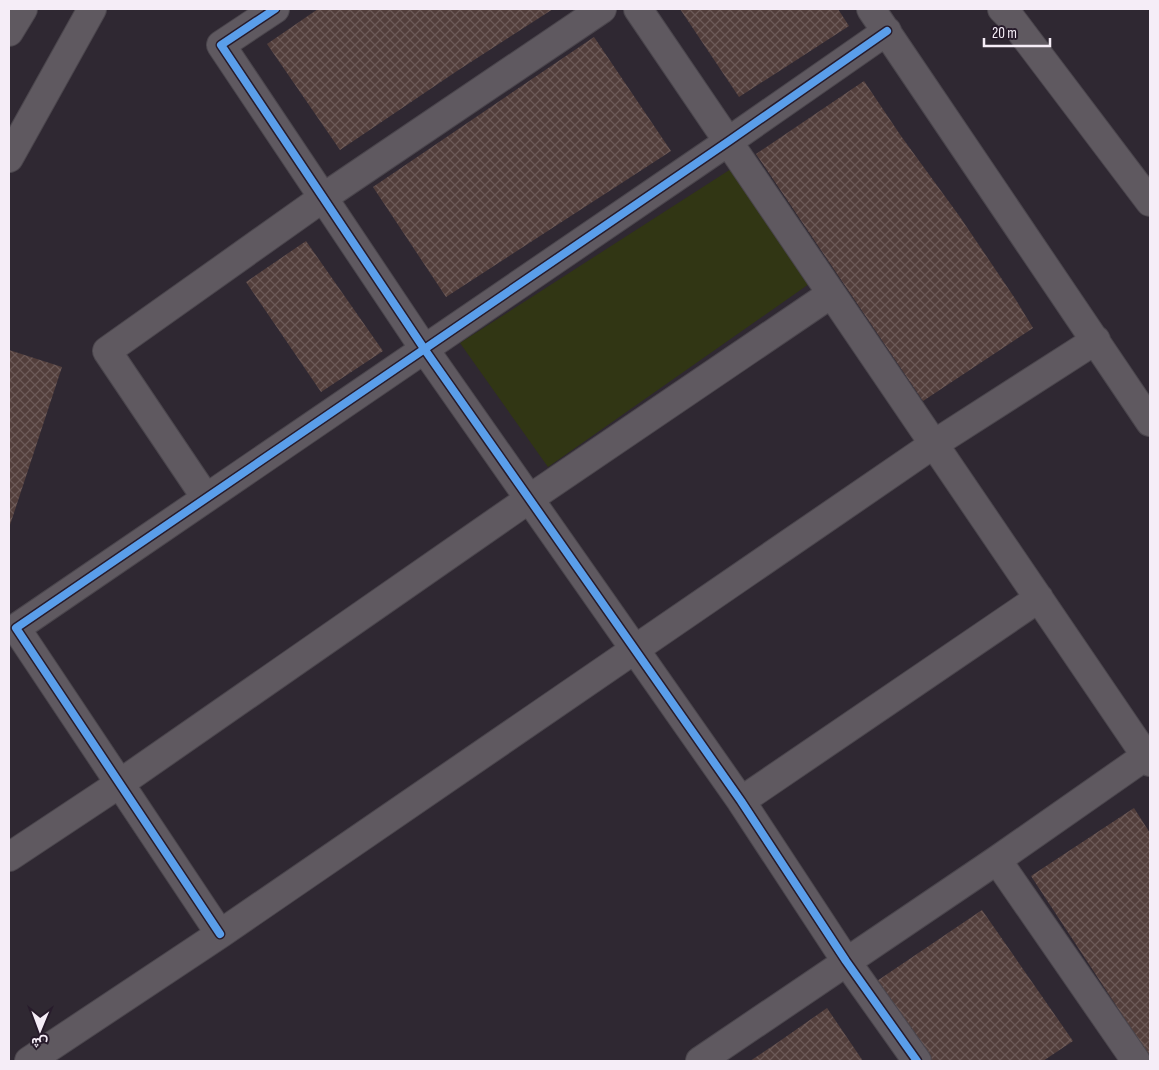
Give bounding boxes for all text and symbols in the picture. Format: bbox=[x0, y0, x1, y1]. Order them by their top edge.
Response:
scale bar bbox=[984, 15, 1050, 47]
text: 20 m bbox=[992, 24, 1017, 43]
north arrow bbox=[15, 1005, 65, 1055]
text: ش bbox=[31, 1034, 48, 1051]

